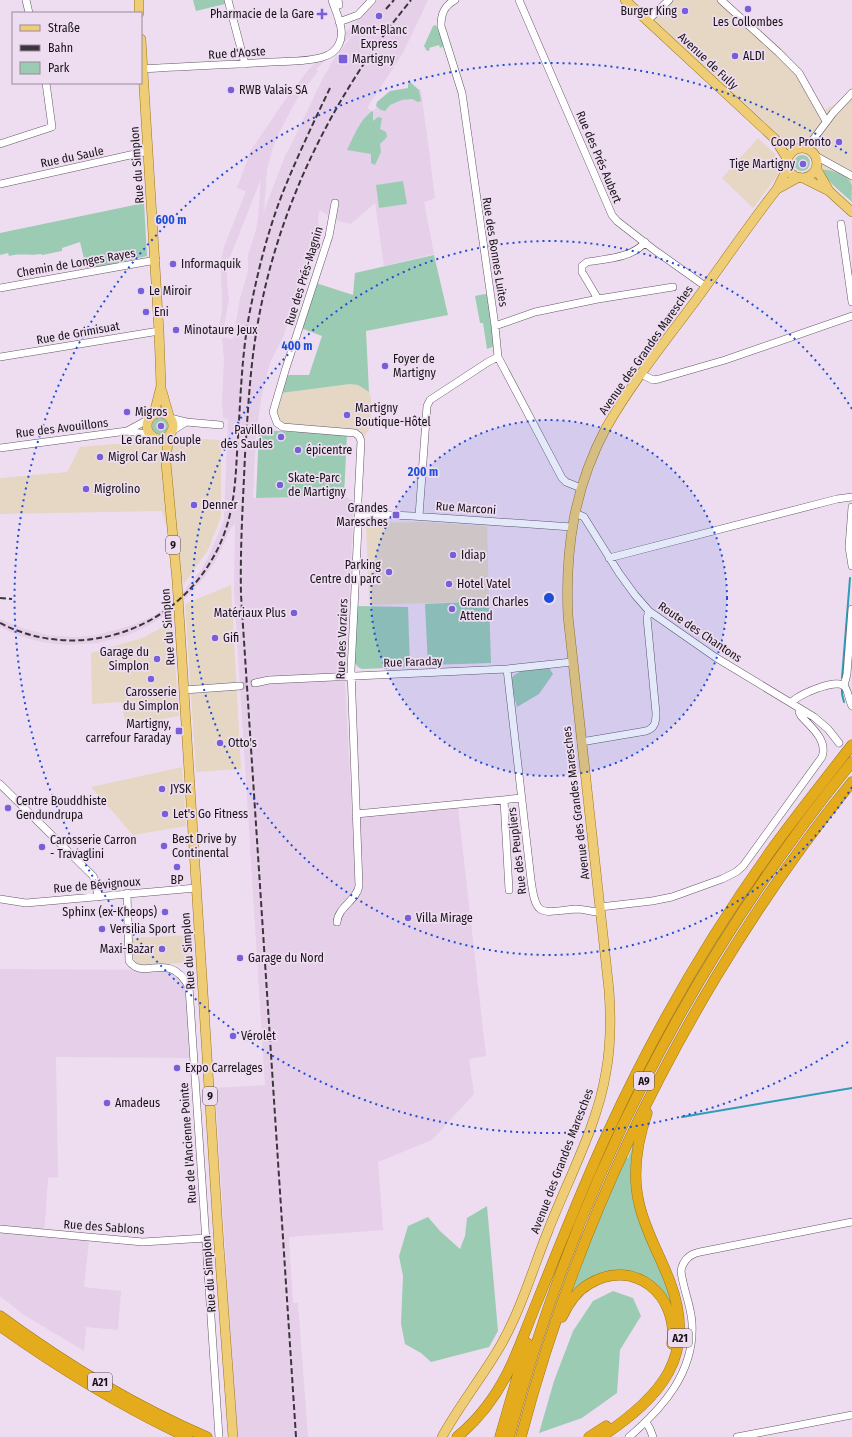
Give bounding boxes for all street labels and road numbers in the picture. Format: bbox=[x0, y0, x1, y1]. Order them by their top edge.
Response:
street label: Avenue de Fully bbox=[675, 30, 741, 93]
street label: Rue d'Aoste bbox=[208, 44, 266, 62]
street label: Rue des Prés Aubert bbox=[573, 109, 625, 205]
street label: Rue du Simplon bbox=[127, 126, 147, 204]
street label: Rue du Saule bbox=[39, 143, 105, 171]
street label: Rue des Bonnes Luites bbox=[479, 196, 511, 308]
street label: Rue des Prés-Magnin bbox=[282, 225, 326, 327]
street label: Chemin de Longes Rayes bbox=[16, 246, 136, 280]
street label: Avenue des Grandes Maresches bbox=[596, 283, 696, 417]
street label: Rue de Grimisuat bbox=[35, 319, 121, 347]
street label: Rue des Avouillons bbox=[15, 415, 109, 441]
street label: Rue Marconi bbox=[435, 499, 497, 517]
road number: 9 bbox=[166, 536, 180, 554]
street label: Rue du Simplon bbox=[158, 588, 178, 666]
street label: Rue des Vorziers bbox=[334, 598, 350, 680]
street label: Route des Chantons bbox=[656, 599, 744, 665]
street label: Rue Faraday bbox=[383, 654, 443, 670]
street label: Avenue des Grandes Maresches bbox=[560, 726, 592, 880]
street label: Rue des Peupliers bbox=[505, 807, 529, 895]
street label: Rue de Bévignoux bbox=[53, 874, 142, 896]
street label: Rue du Simplon bbox=[178, 912, 198, 990]
road number: A9 bbox=[634, 1072, 654, 1090]
street label: Rue de l'Ancienne Pointe bbox=[177, 1082, 199, 1204]
road number: 9 bbox=[203, 1087, 217, 1105]
street label: Avenue des Grandes Maresches bbox=[528, 1087, 596, 1235]
street label: Rue des Sablons bbox=[63, 1217, 145, 1237]
street label: Rue du Simplon bbox=[199, 1235, 219, 1313]
road number: A21 bbox=[668, 1329, 692, 1347]
road number: A21 bbox=[88, 1373, 112, 1391]

